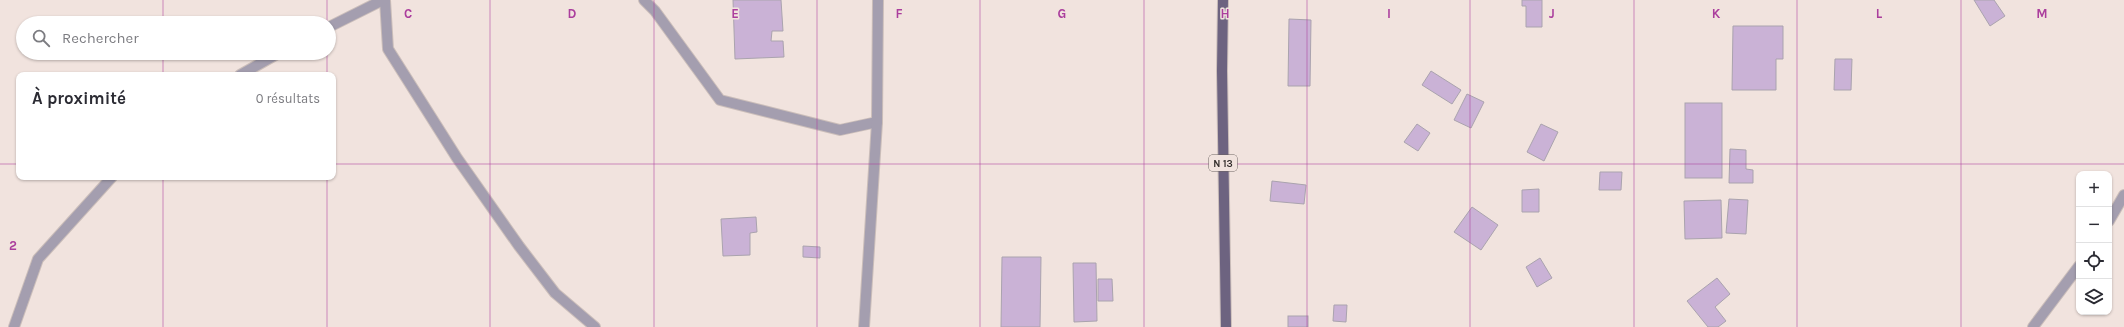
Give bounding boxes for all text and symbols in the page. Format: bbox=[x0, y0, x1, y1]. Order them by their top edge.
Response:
text: C bbox=[404, 6, 412, 21]
text: D bbox=[568, 6, 577, 21]
text: E bbox=[731, 6, 739, 21]
text: F bbox=[895, 6, 903, 21]
text: G bbox=[1058, 6, 1066, 21]
text: H bbox=[1220, 6, 1230, 21]
text: I bbox=[1387, 6, 1391, 21]
text: J bbox=[1549, 6, 1555, 21]
text: K bbox=[1712, 6, 1721, 21]
text: L bbox=[1876, 6, 1883, 21]
text: M bbox=[2036, 6, 2048, 21]
search box bbox=[16, 16, 336, 60]
icon: search bbox=[30, 27, 52, 49]
text: Rechercher bbox=[62, 29, 139, 47]
text: À proximité bbox=[32, 88, 126, 108]
text: 0 résultats bbox=[256, 91, 320, 106]
road number: N 13 bbox=[1209, 155, 1237, 171]
map controls bbox=[2076, 171, 2112, 315]
button: + bbox=[2076, 171, 2112, 207]
button: − bbox=[2076, 207, 2112, 243]
text: 2 bbox=[9, 238, 17, 253]
button: locate bbox=[2076, 243, 2112, 279]
button: layers bbox=[2076, 279, 2112, 315]

